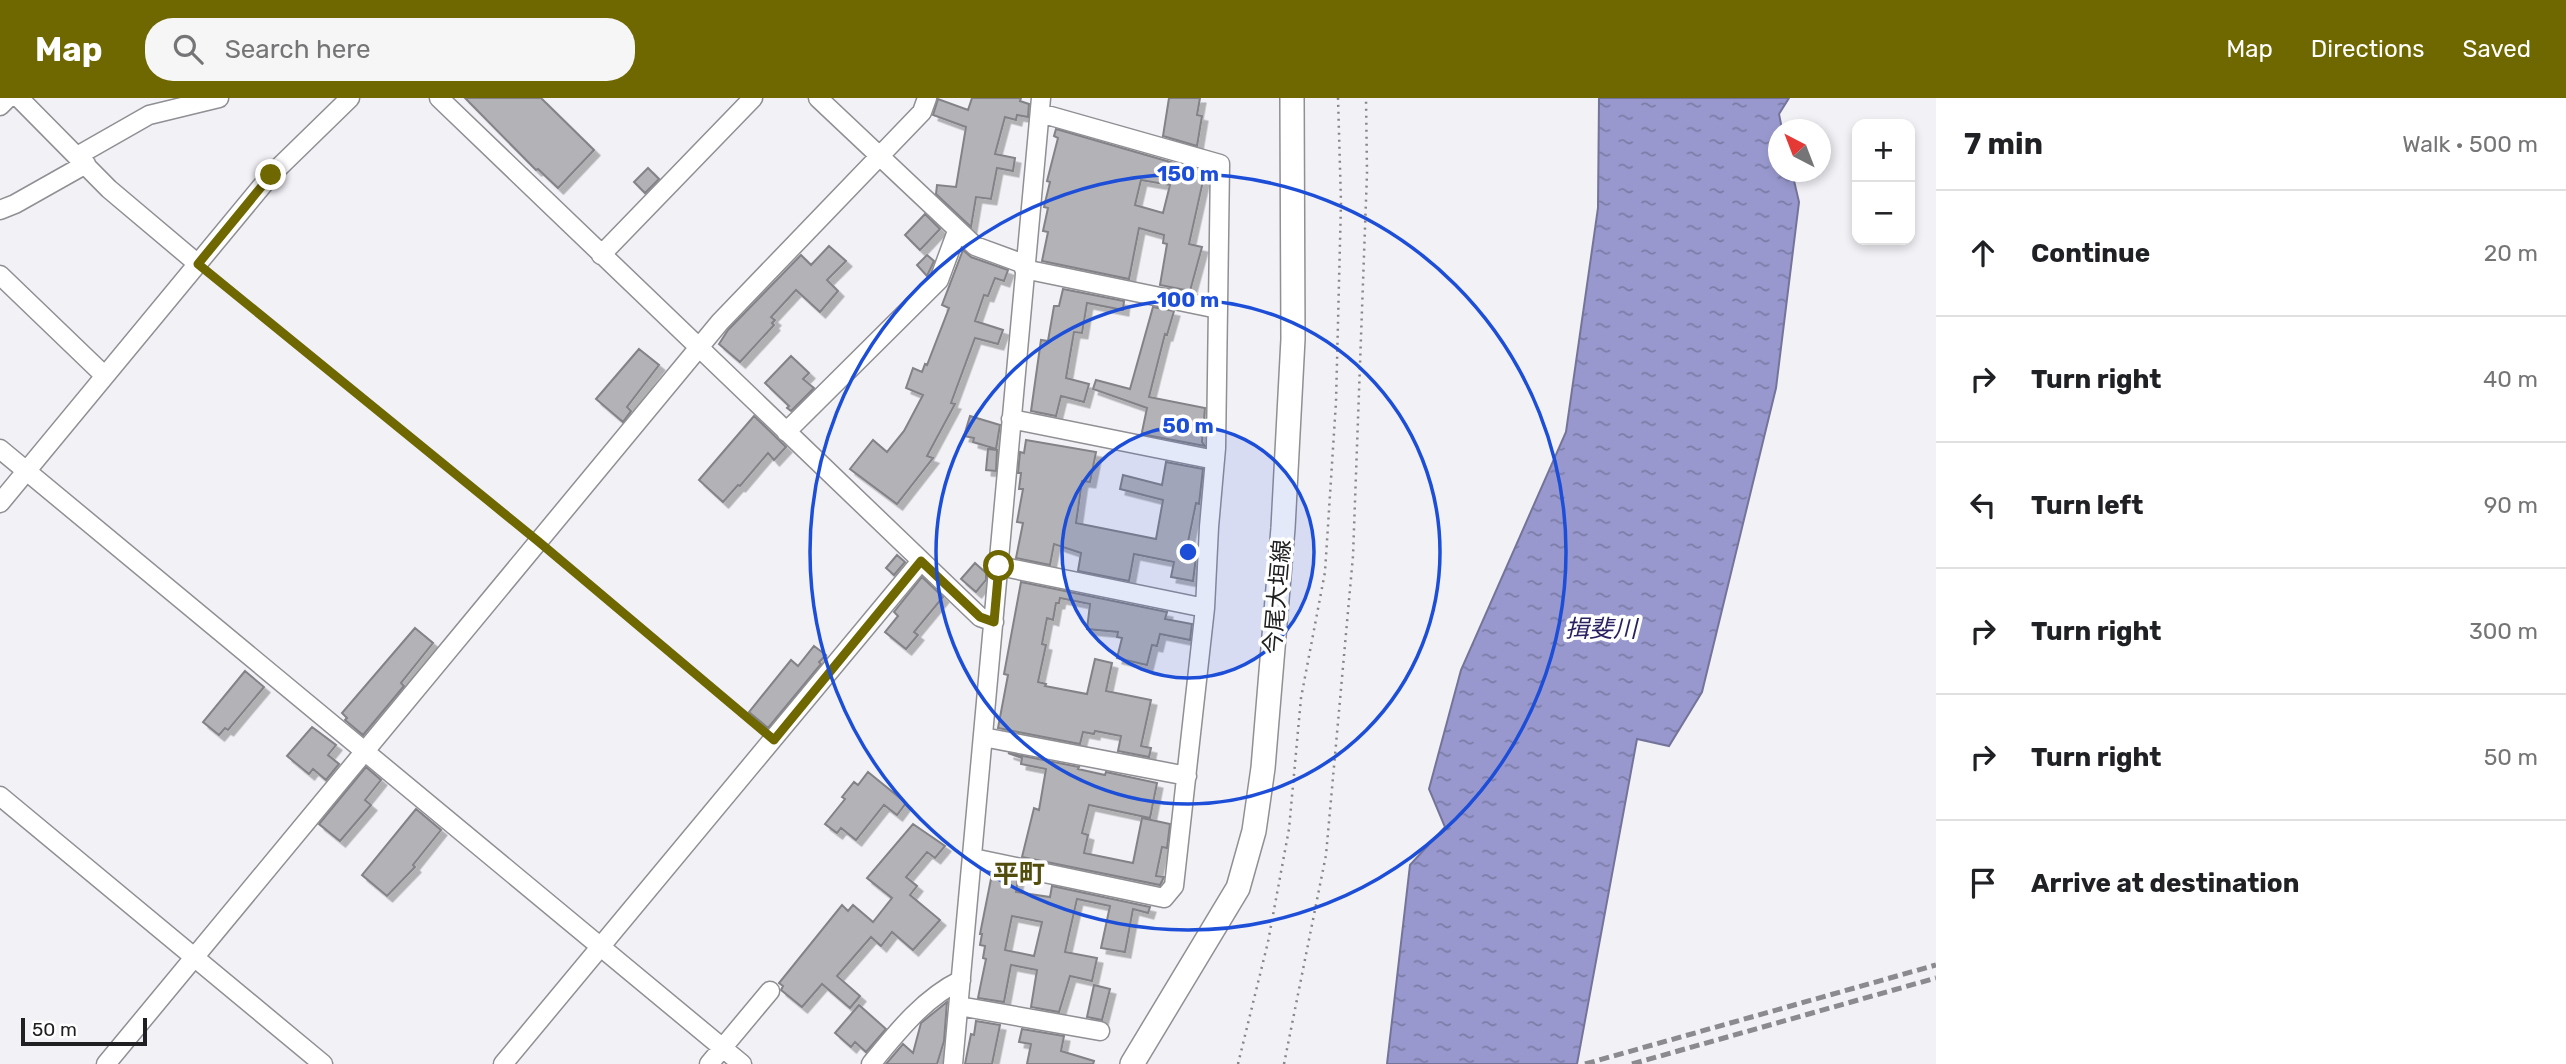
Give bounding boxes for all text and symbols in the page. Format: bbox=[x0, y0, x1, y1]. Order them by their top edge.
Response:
search box bbox=[145, 18, 635, 81]
text: Map bbox=[35, 30, 103, 69]
icon: search bbox=[169, 30, 207, 68]
text: Search here bbox=[225, 34, 370, 65]
text: Map bbox=[2226, 35, 2273, 63]
text: Directions bbox=[2311, 35, 2424, 63]
text: Saved bbox=[2462, 35, 2531, 63]
north arrow bbox=[1768, 119, 1831, 182]
map controls bbox=[1852, 119, 1915, 245]
button: + bbox=[1852, 119, 1915, 182]
text: 7 min bbox=[1964, 126, 2043, 162]
text: Walk · 500 m bbox=[2402, 130, 2538, 158]
route end bbox=[255, 159, 286, 190]
text: 150 m bbox=[1157, 161, 1219, 186]
button: − bbox=[1852, 182, 1915, 245]
icon: ahead bbox=[1964, 234, 2002, 272]
text: Continue bbox=[2031, 238, 2150, 269]
text: 20 m bbox=[2484, 239, 2538, 267]
text: 100 m bbox=[1157, 287, 1219, 312]
icon: right bbox=[1964, 360, 2002, 398]
text: Turn right bbox=[2031, 364, 2161, 395]
text: 40 m bbox=[2483, 365, 2538, 393]
text: 50 m bbox=[1162, 413, 1214, 438]
icon: left bbox=[1964, 486, 2002, 524]
text: Turn left bbox=[2031, 490, 2143, 521]
text: 90 m bbox=[2484, 491, 2538, 519]
street label: 今尾大垣線 bbox=[1258, 538, 1296, 656]
centre of rings bbox=[1176, 540, 1200, 564]
route start bbox=[983, 550, 1014, 581]
icon: right bbox=[1964, 612, 2002, 650]
water label: 揖斐川 bbox=[1565, 615, 1640, 643]
text: Turn right bbox=[2031, 616, 2161, 647]
text: 300 m bbox=[2469, 617, 2538, 645]
icon: right bbox=[1964, 738, 2002, 776]
text: Turn right bbox=[2031, 742, 2161, 773]
text: 50 m bbox=[2484, 743, 2538, 771]
district label: 平町 bbox=[993, 859, 1045, 890]
icon: arrive bbox=[1964, 864, 2002, 902]
text: Arrive at destination bbox=[2031, 868, 2299, 899]
scale bar bbox=[21, 1015, 147, 1047]
text: 50 m bbox=[32, 1018, 77, 1041]

